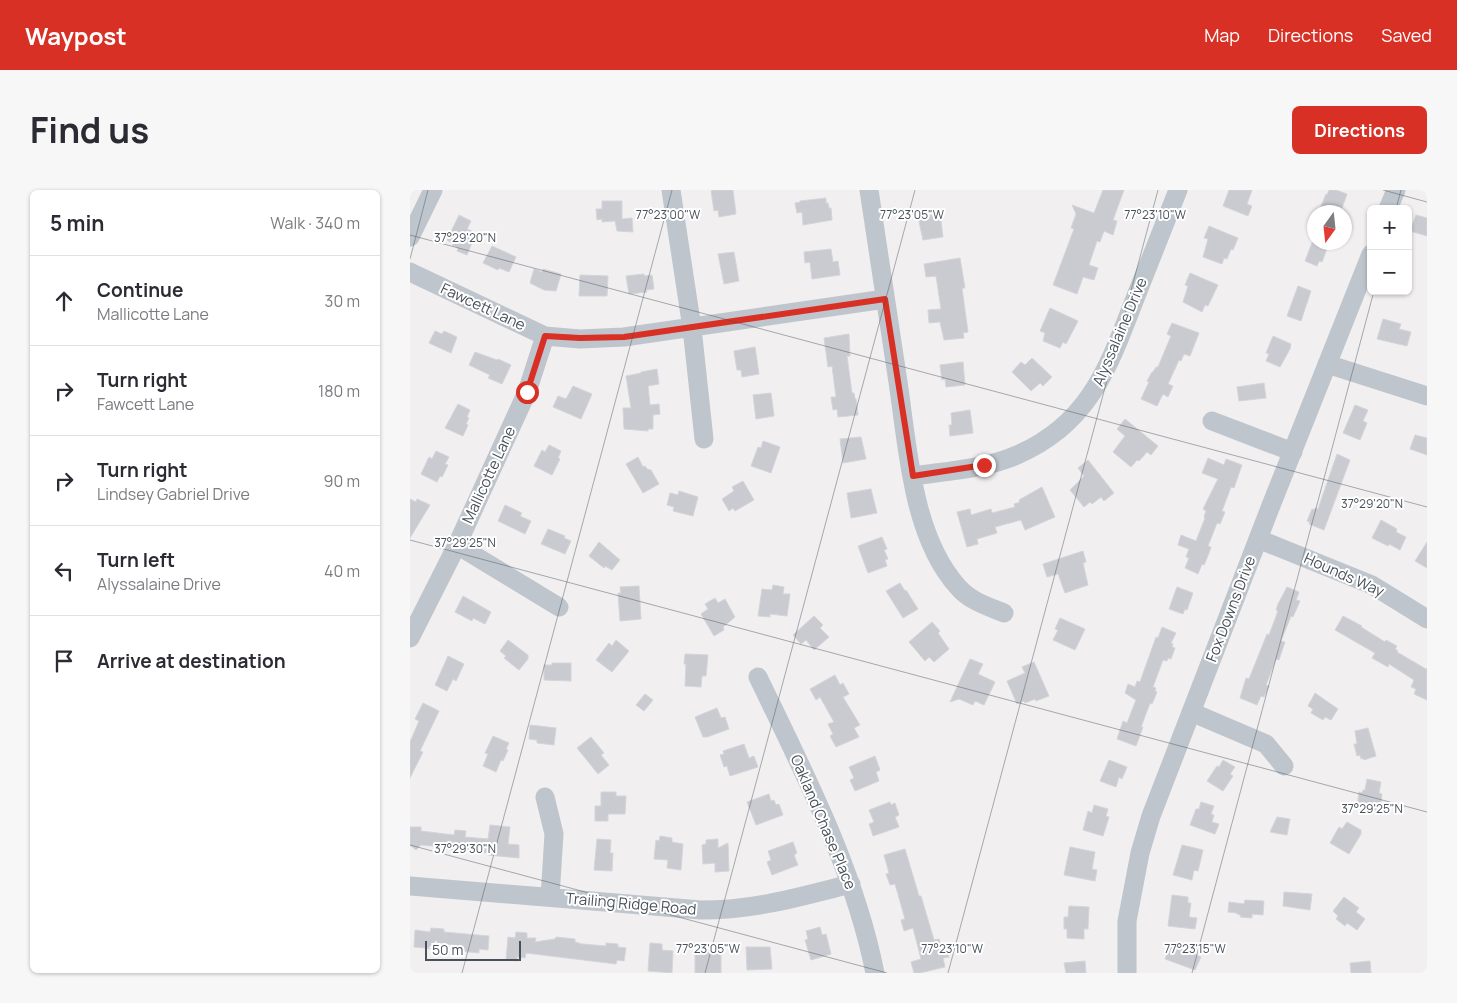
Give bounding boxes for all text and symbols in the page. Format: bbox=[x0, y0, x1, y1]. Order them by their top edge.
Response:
text: Waypost bbox=[25, 19, 127, 52]
text: Map bbox=[1204, 23, 1240, 47]
text: Directions bbox=[1268, 23, 1353, 47]
text: Saved bbox=[1381, 23, 1432, 47]
text: Find us bbox=[30, 106, 149, 154]
button: Directions bbox=[1292, 106, 1427, 154]
north arrow bbox=[1307, 205, 1352, 250]
map controls bbox=[1367, 205, 1412, 295]
button: + bbox=[1367, 205, 1412, 250]
text: 77°23'00"W bbox=[636, 206, 701, 223]
text: 77°23'05"W bbox=[880, 206, 945, 223]
text: 77°23'10"W bbox=[1124, 206, 1187, 223]
text: 5 min bbox=[50, 209, 104, 237]
text: Walk · 340 m bbox=[270, 212, 360, 234]
text: 37°29'20"N bbox=[434, 229, 496, 246]
button: − bbox=[1367, 250, 1412, 295]
street label: Alyssalaine Drive bbox=[1087, 274, 1152, 389]
text: Continue bbox=[97, 277, 183, 303]
street label: Fawcett Lane bbox=[437, 278, 529, 335]
icon: ahead bbox=[50, 287, 78, 315]
text: 30 m bbox=[325, 290, 360, 312]
text: Mallicotte Lane bbox=[97, 303, 209, 325]
text: Turn right bbox=[97, 367, 187, 393]
icon: right bbox=[50, 377, 78, 405]
text: 180 m bbox=[318, 380, 360, 402]
route start bbox=[516, 381, 539, 404]
text: Fawcett Lane bbox=[97, 393, 194, 415]
street label: Mallicotte Lane bbox=[457, 423, 520, 527]
route end bbox=[973, 454, 996, 477]
text: Turn right bbox=[97, 457, 187, 483]
icon: right bbox=[50, 467, 78, 495]
text: 90 m bbox=[324, 470, 360, 492]
text: Lindsey Gabriel Drive bbox=[97, 483, 250, 505]
text: 37°29'20"N bbox=[1341, 495, 1403, 512]
text: 37°29'25"N bbox=[434, 534, 496, 551]
text: Turn left bbox=[97, 547, 175, 573]
street label: Hounds Way bbox=[1301, 547, 1388, 602]
street label: Fox Downs Drive bbox=[1201, 553, 1260, 665]
icon: left bbox=[50, 557, 78, 585]
text: 40 m bbox=[324, 560, 360, 582]
text: Alyssalaine Drive bbox=[97, 573, 221, 595]
icon: arrive bbox=[50, 647, 78, 675]
text: Arrive at destination bbox=[97, 648, 286, 674]
street label: Oakland Chase Place bbox=[786, 751, 861, 893]
text: 37°29'25"N bbox=[1341, 800, 1403, 817]
text: 37°29'30"N bbox=[434, 840, 496, 857]
street label: Trailing Ridge Road bbox=[565, 887, 697, 920]
scale bar bbox=[425, 938, 521, 961]
text: 50 m bbox=[432, 940, 463, 959]
text: 77°23'05"W bbox=[676, 940, 741, 957]
text: 77°23'10"W bbox=[921, 940, 984, 957]
text: 77°23'15"W bbox=[1164, 940, 1226, 957]

